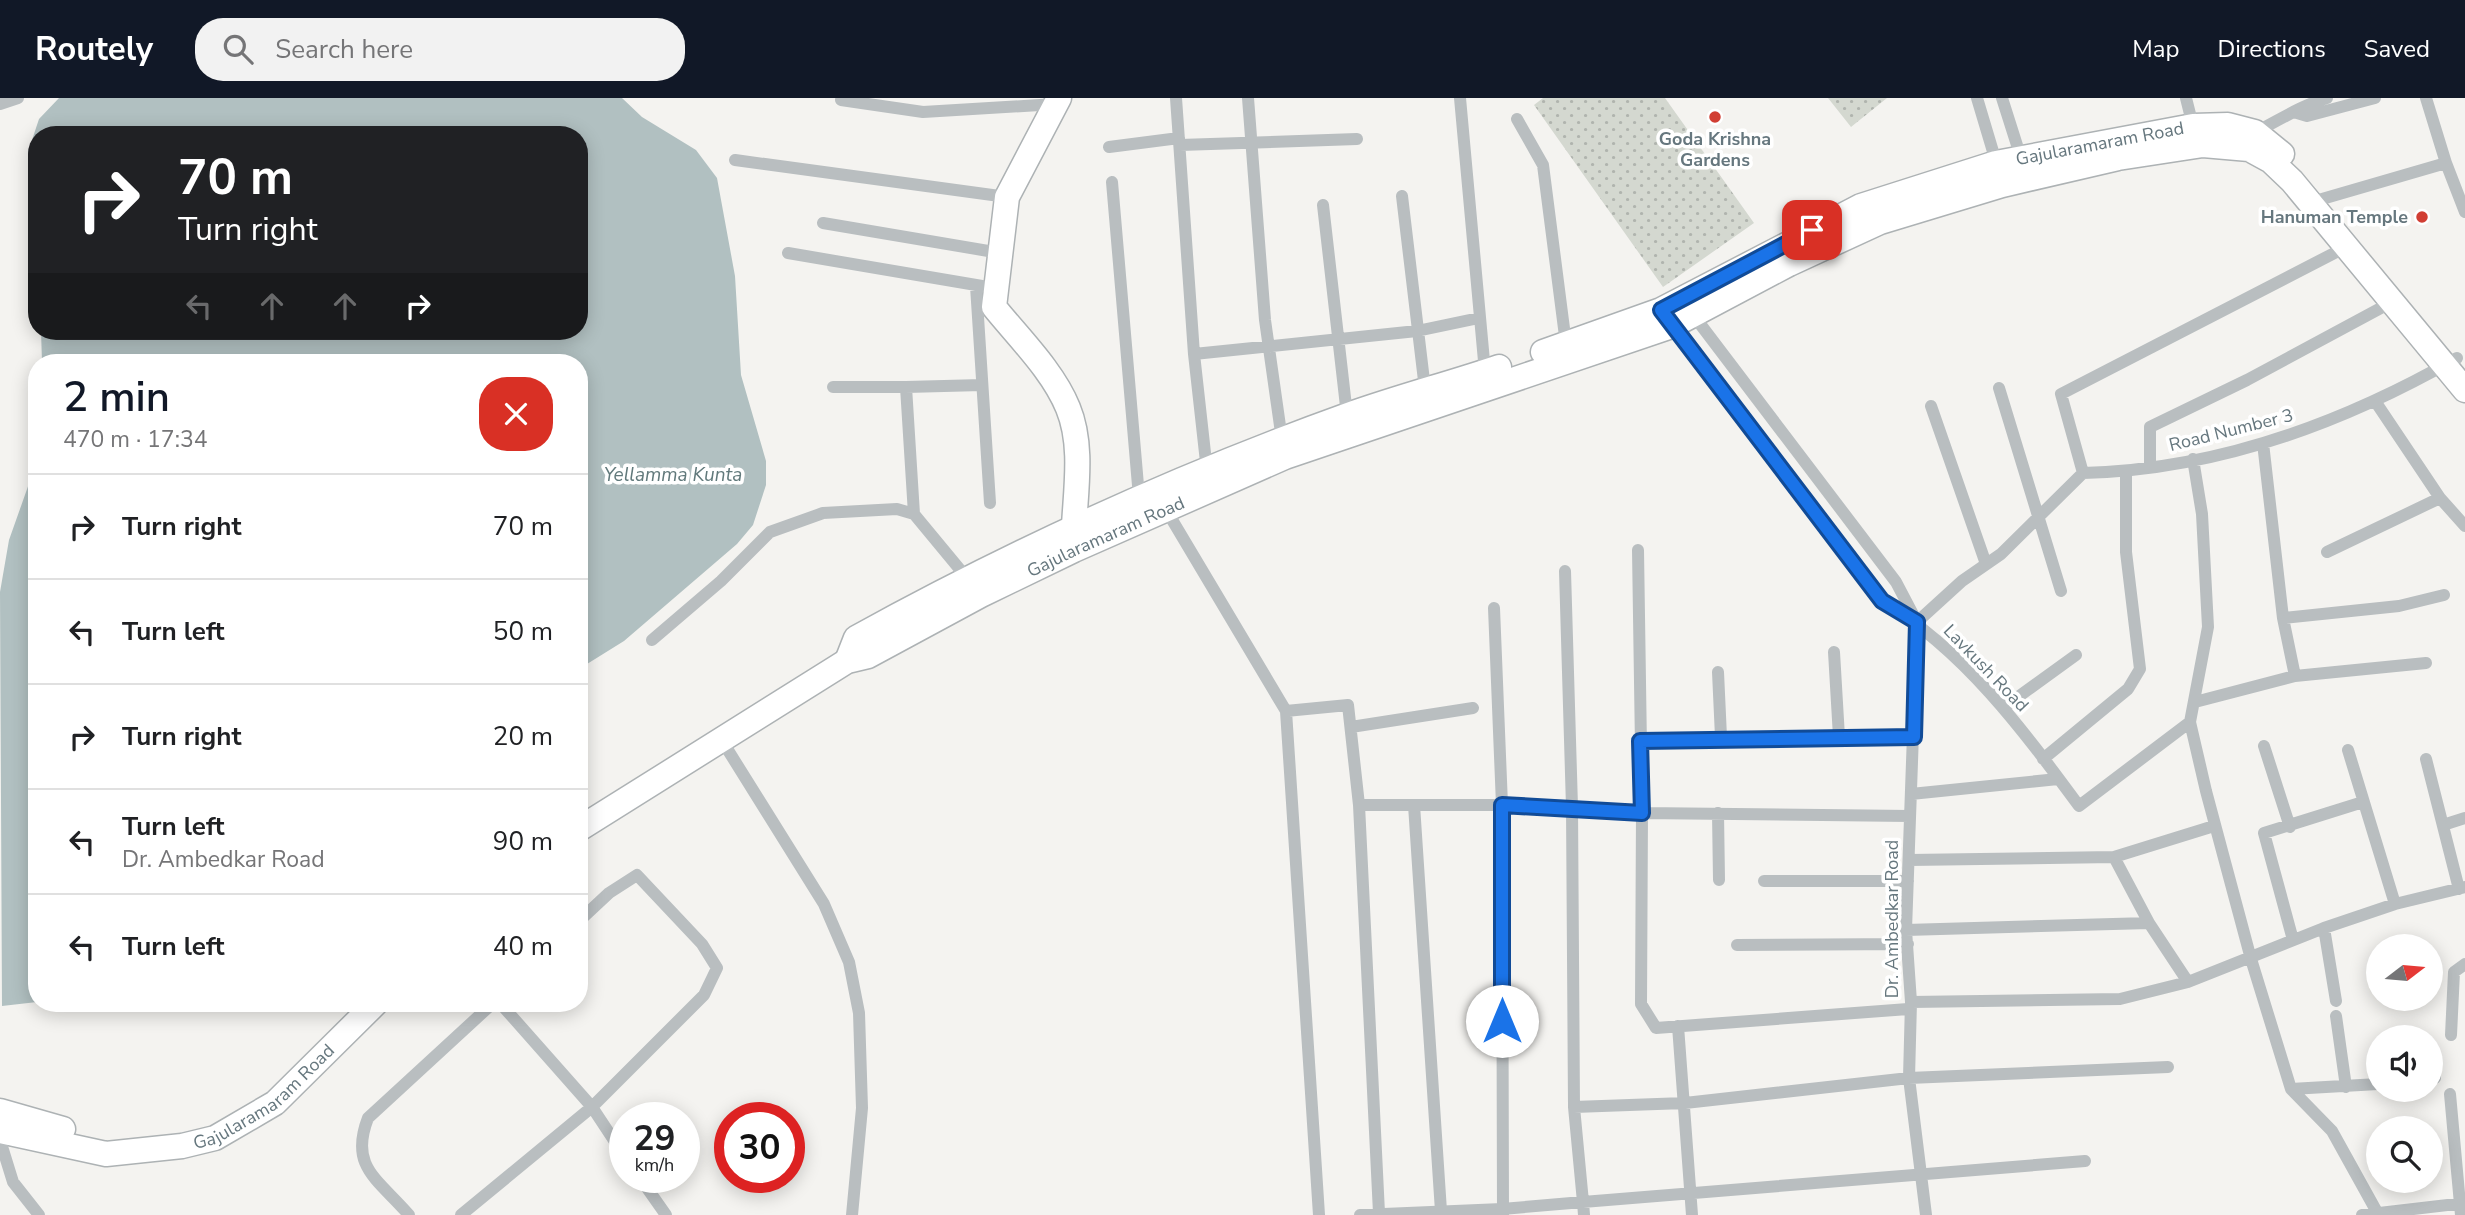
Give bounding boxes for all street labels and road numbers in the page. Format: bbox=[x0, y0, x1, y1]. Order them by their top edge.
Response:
street label: Gajularamaram Road bbox=[2014, 116, 2186, 171]
street label: Road Number 3 bbox=[2166, 403, 2296, 457]
street label: Gajularamaram Road bbox=[1023, 491, 1188, 583]
street label: Lavkush Road bbox=[1938, 619, 2034, 717]
street label: Dr. Ambedkar Road bbox=[1880, 840, 1904, 998]
street label: Gajularamaram Road bbox=[191, 1039, 340, 1155]

